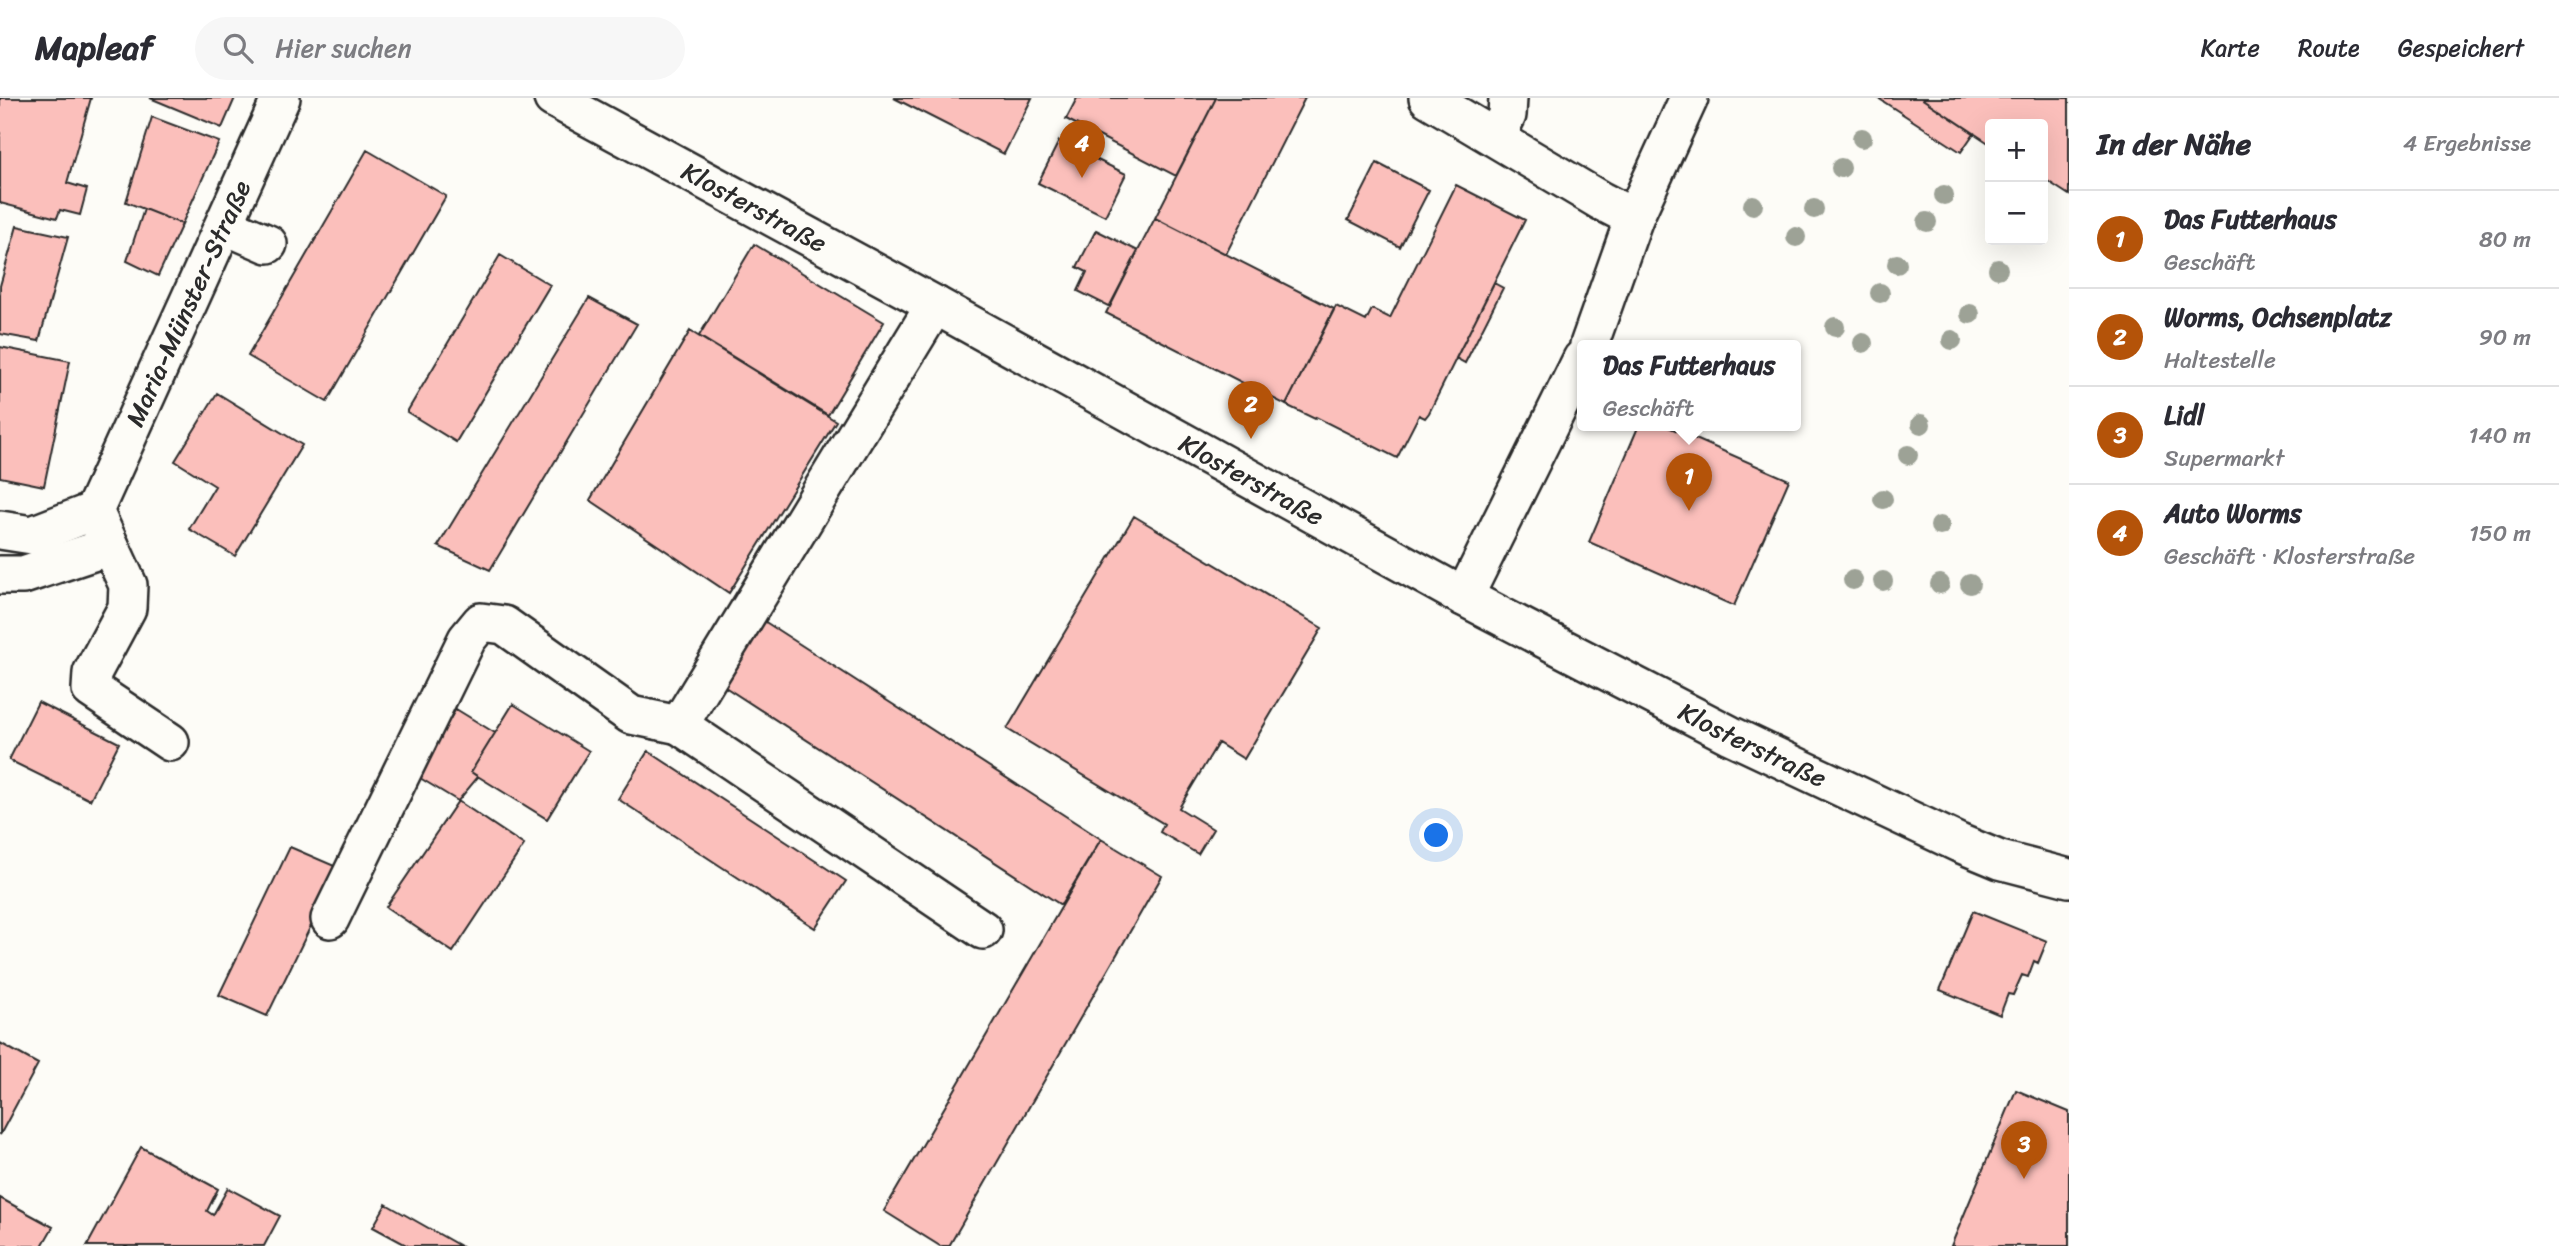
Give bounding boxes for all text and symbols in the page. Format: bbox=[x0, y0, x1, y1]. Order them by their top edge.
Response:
search box bbox=[195, 17, 685, 80]
text: Mapleaf bbox=[35, 19, 153, 77]
text: Hier suchen bbox=[275, 25, 411, 71]
text: Karte bbox=[2201, 27, 2260, 69]
text: Route bbox=[2298, 27, 2360, 69]
text: Gespeichert bbox=[2398, 27, 2524, 69]
icon: search bbox=[219, 29, 257, 67]
text: In der Nähe bbox=[2097, 117, 2251, 171]
map controls bbox=[1985, 119, 2048, 245]
button: + bbox=[1985, 119, 2048, 182]
pin: 4 bbox=[1059, 120, 1105, 178]
text: 4 Ergebnisse bbox=[2403, 123, 2531, 164]
street label: Klosterstraße bbox=[673, 149, 836, 266]
street label: Maria-Münster-Straße bbox=[112, 172, 264, 434]
button: − bbox=[1985, 182, 2048, 245]
text: Das Futterhaus bbox=[2164, 196, 2337, 242]
text: 1 bbox=[2115, 219, 2125, 260]
text: 80 m bbox=[2479, 219, 2531, 260]
text: Geschäft bbox=[2164, 242, 2255, 283]
text: Worms, Ochsenplatz bbox=[2164, 294, 2392, 340]
text: 2 bbox=[2113, 317, 2127, 358]
text: 90 m bbox=[2479, 317, 2531, 358]
popup bbox=[1577, 340, 1801, 431]
text: Haltestelle bbox=[2164, 340, 2276, 381]
text: Das Futterhaus bbox=[1603, 342, 1775, 388]
pin: 2 bbox=[1228, 381, 1274, 439]
text: Geschäft bbox=[1603, 388, 1694, 429]
text: Lidl bbox=[2164, 392, 2204, 438]
text: 3 bbox=[2114, 415, 2126, 456]
text: 140 m bbox=[2469, 415, 2531, 456]
street label: Klosterstraße bbox=[1170, 421, 1333, 539]
text: Supermarkt bbox=[2164, 438, 2284, 479]
pin: 1 bbox=[1666, 453, 1712, 511]
text: Auto Worms bbox=[2164, 490, 2302, 536]
text: 4 bbox=[2113, 513, 2127, 554]
text: 150 m bbox=[2469, 513, 2531, 554]
text: Geschäft · Klosterstraße bbox=[2164, 536, 2415, 577]
street label: Klosterstraße bbox=[1670, 689, 1835, 801]
your location bbox=[1419, 818, 1453, 852]
pin: 3 bbox=[2001, 1121, 2047, 1179]

